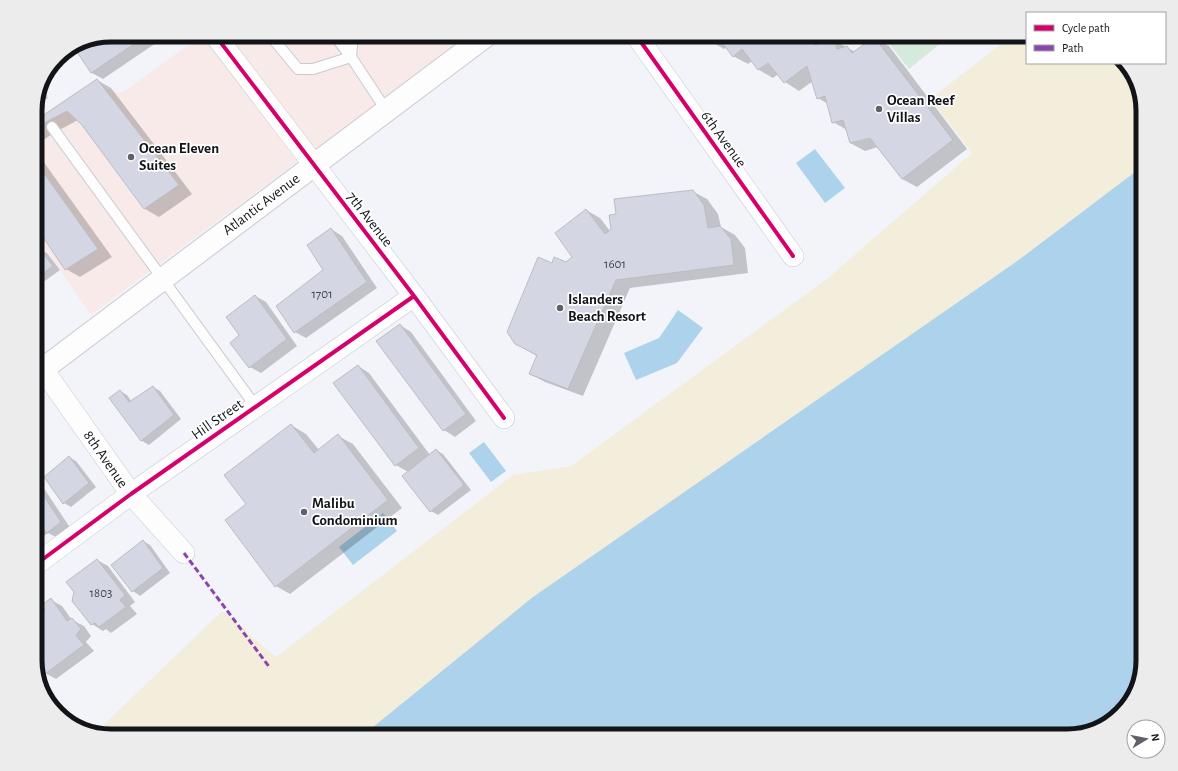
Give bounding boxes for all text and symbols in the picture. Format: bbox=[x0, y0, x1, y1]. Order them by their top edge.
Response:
legend bbox=[1026, 12, 1166, 64]
text: Cycle path bbox=[1062, 22, 1110, 35]
text: Path bbox=[1062, 42, 1084, 54]
place label: Ocean Reef Villas bbox=[887, 93, 955, 125]
marker: Ocean Reef Villas bbox=[874, 104, 884, 114]
street label: 6th Avenue bbox=[698, 108, 749, 170]
place label: Ocean Eleven Suites bbox=[139, 141, 219, 173]
marker: Ocean Eleven Suites bbox=[126, 152, 136, 162]
street label: Atlantic Avenue bbox=[220, 171, 303, 238]
street label: 7th Avenue bbox=[344, 189, 396, 250]
house number: 1601 bbox=[604, 258, 626, 271]
house number: 1701 bbox=[311, 288, 333, 301]
place label: Islanders Beach Resort bbox=[568, 292, 646, 324]
marker: Islanders Beach Resort bbox=[555, 303, 565, 313]
street label: Hill Street bbox=[189, 396, 246, 443]
street label: 8th Avenue bbox=[81, 428, 131, 491]
place label: Malibu Condominium bbox=[312, 496, 398, 528]
marker: Malibu Condominium bbox=[299, 507, 309, 517]
house number: 1803 bbox=[90, 587, 112, 600]
north arrow bbox=[1126, 719, 1166, 759]
text: N bbox=[1149, 733, 1161, 742]

